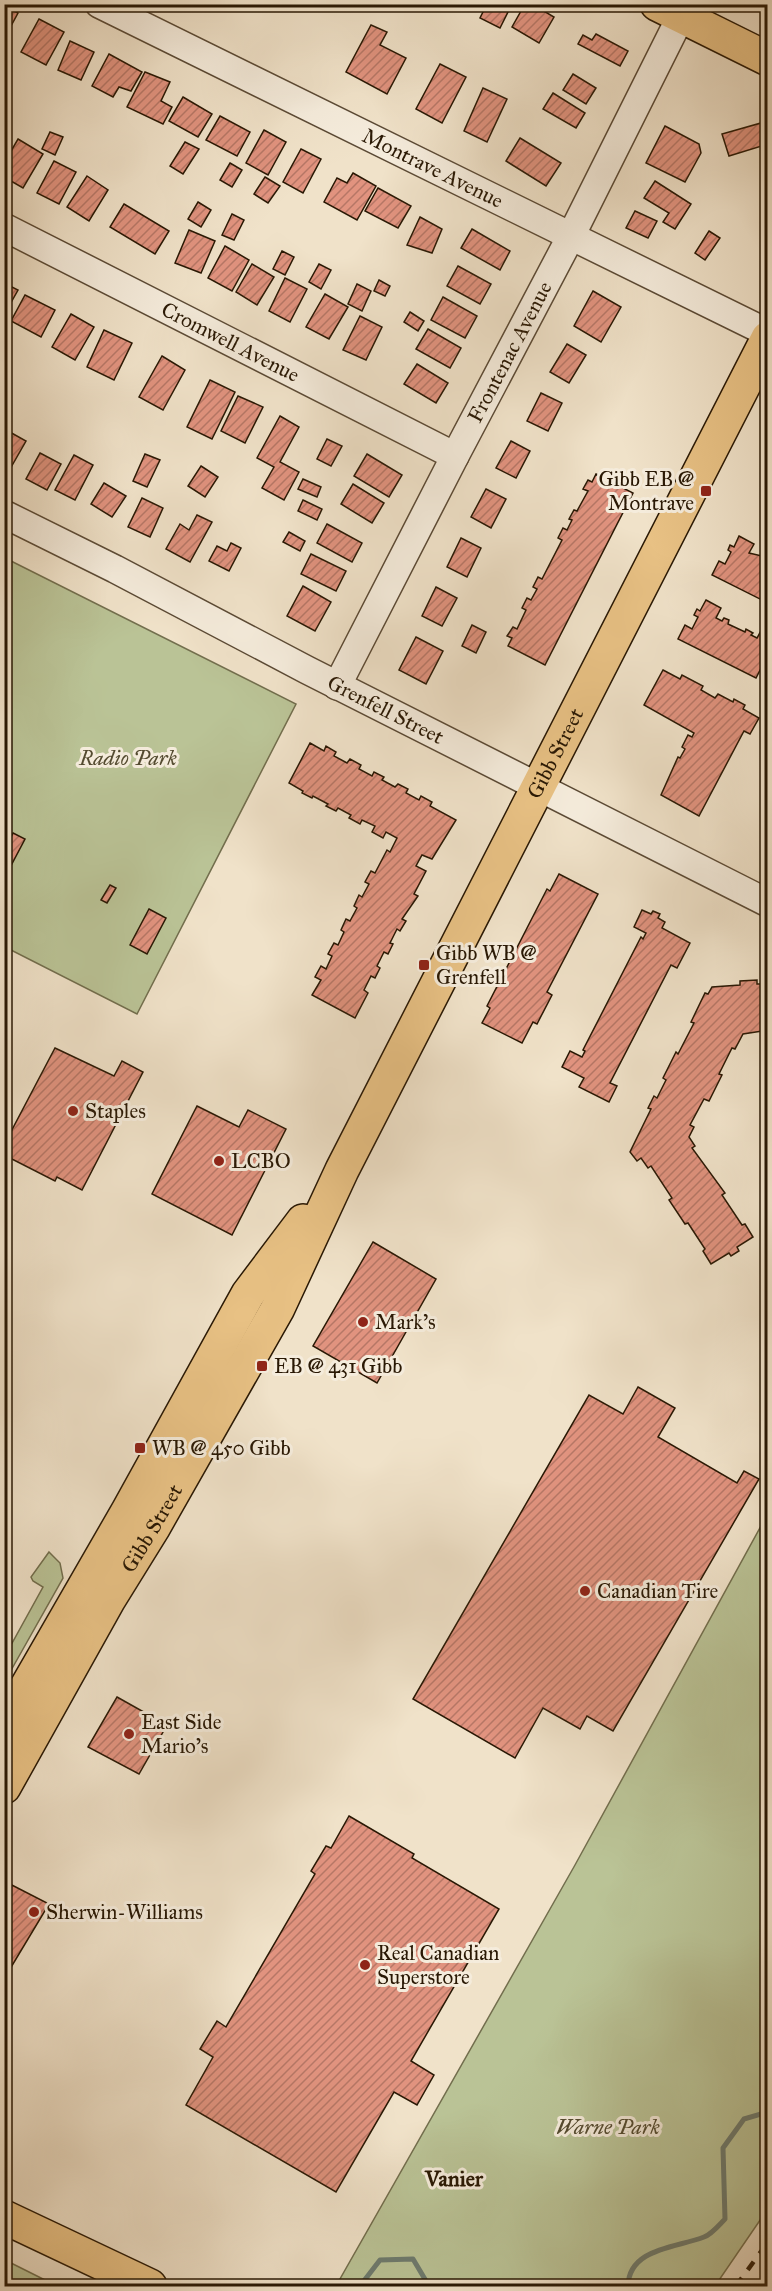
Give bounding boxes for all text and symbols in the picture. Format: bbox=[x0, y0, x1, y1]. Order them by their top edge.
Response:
street label: Montrave Avenue bbox=[358, 123, 508, 214]
street label: Frontenac Avenue bbox=[462, 277, 558, 427]
street label: Cromwell Avenue bbox=[157, 296, 304, 388]
place label: Gibb EB @ Montrave bbox=[598, 466, 694, 516]
marker: Gibb EB @ Montrave bbox=[699, 484, 713, 498]
street label: Grenfell Street bbox=[323, 670, 449, 750]
street label: Gibb Street bbox=[521, 703, 589, 803]
park label: Radio Park bbox=[78, 745, 178, 771]
place label: Gibb WB @ Grenfell bbox=[436, 940, 536, 990]
marker: Gibb WB @ Grenfell bbox=[417, 958, 431, 972]
place label: Staples bbox=[85, 1098, 146, 1124]
marker: Staples bbox=[66, 1104, 80, 1118]
place label: LCBO bbox=[231, 1148, 291, 1174]
marker: LCBO bbox=[212, 1154, 226, 1168]
place label: Mark's bbox=[375, 1309, 436, 1335]
marker: Mark's bbox=[356, 1315, 370, 1329]
place label: EB @ 431 Gibb bbox=[274, 1353, 403, 1379]
marker: EB @ 431 Gibb bbox=[255, 1359, 269, 1373]
place label: WB @ 450 Gibb bbox=[152, 1435, 291, 1461]
marker: WB @ 450 Gibb bbox=[133, 1441, 147, 1455]
street label: Gibb Street bbox=[116, 1479, 188, 1577]
place label: Canadian Tire bbox=[597, 1578, 718, 1604]
marker: Canadian Tire bbox=[578, 1584, 592, 1598]
place label: East Side Mario's bbox=[141, 1709, 222, 1759]
marker: East Side Mario's bbox=[122, 1727, 136, 1741]
place label: Sherwin-Williams bbox=[46, 1899, 203, 1925]
marker: Sherwin-Williams bbox=[27, 1905, 41, 1919]
place label: Real Canadian Superstore bbox=[377, 1940, 499, 1990]
marker: Real Canadian Superstore bbox=[358, 1958, 372, 1972]
park label: Warne Park bbox=[556, 2114, 661, 2140]
district label: Vanier bbox=[424, 2165, 484, 2192]

